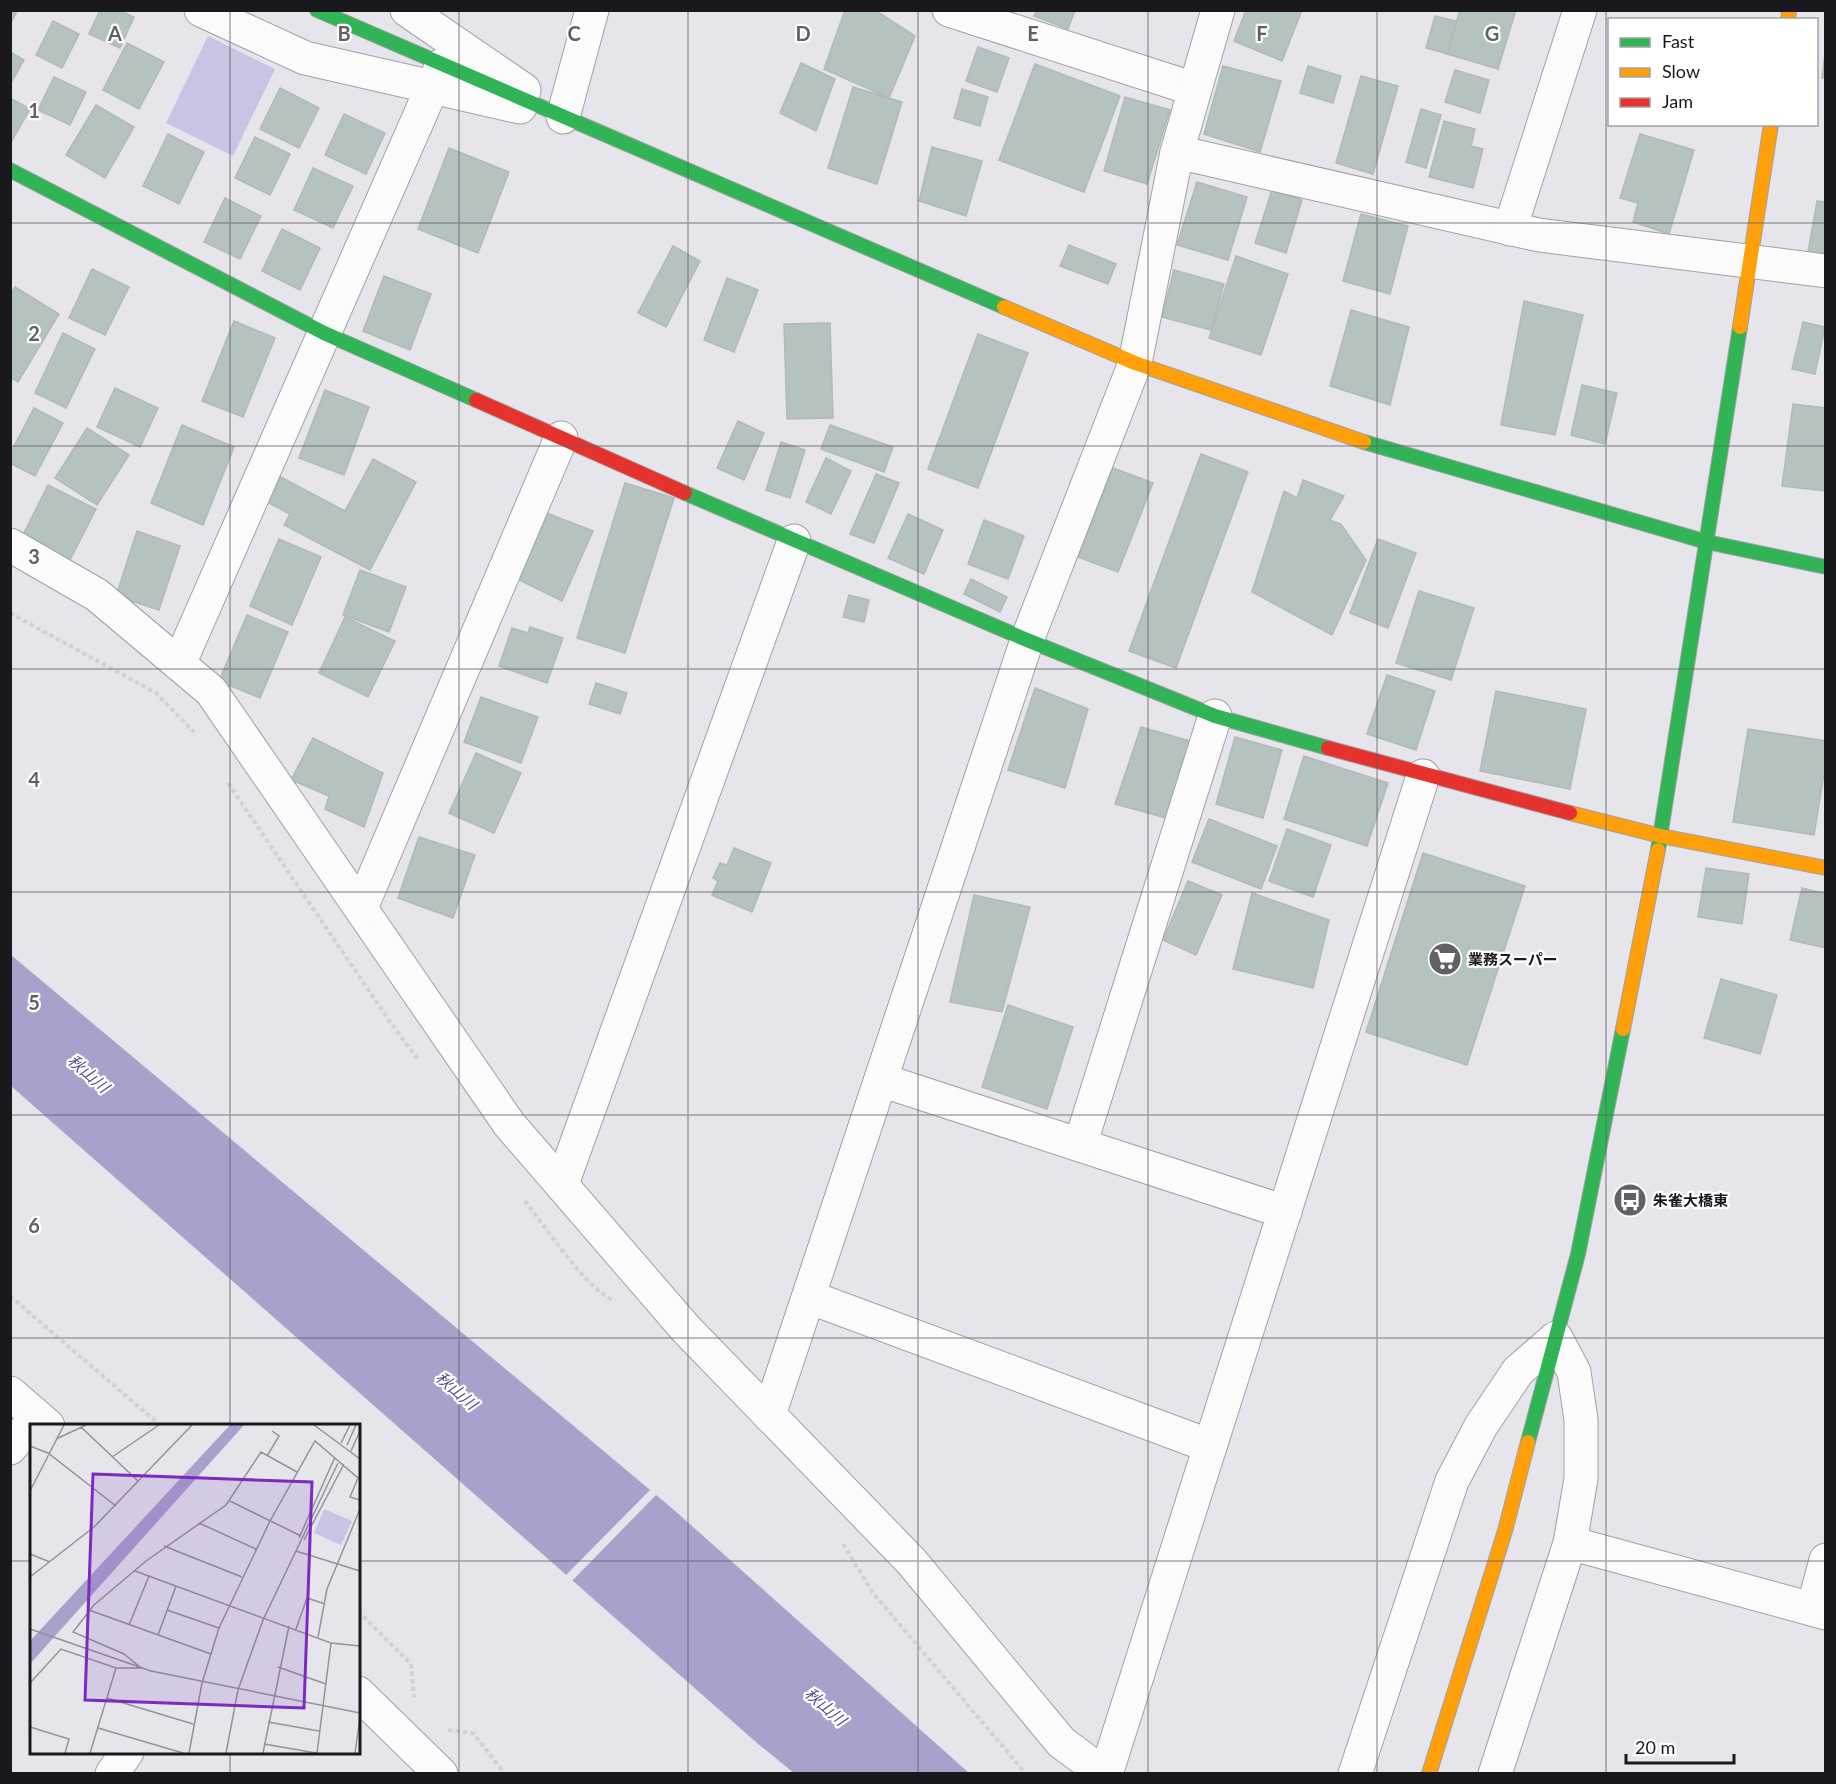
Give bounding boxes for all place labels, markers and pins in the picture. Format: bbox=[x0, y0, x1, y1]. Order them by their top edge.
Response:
supermarket icon: 業務スーパー bbox=[1427, 941, 1463, 977]
place label: 業務スーパー bbox=[1468, 950, 1558, 968]
bus stop icon: 朱雀大橋東 bbox=[1612, 1182, 1648, 1218]
place label: 朱雀大橋東 bbox=[1653, 1191, 1728, 1209]

